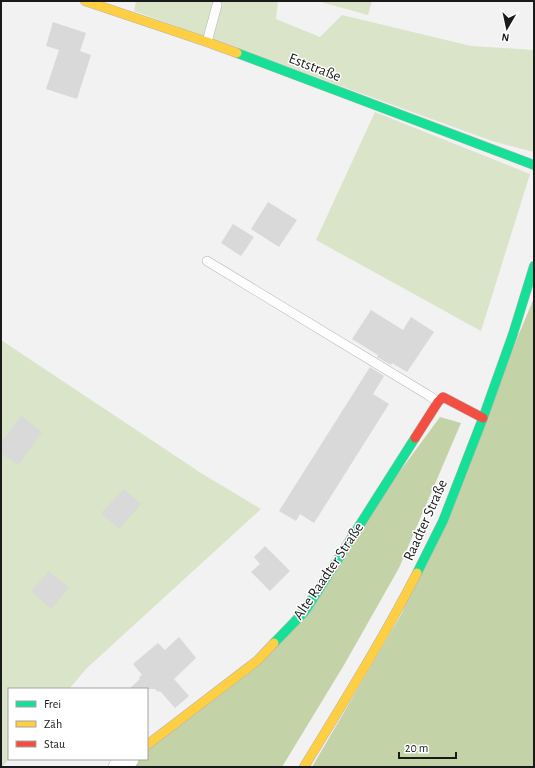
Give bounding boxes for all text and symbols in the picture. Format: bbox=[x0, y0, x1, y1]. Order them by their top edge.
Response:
north arrow bbox=[487, 8, 527, 48]
text: N bbox=[501, 31, 510, 43]
street label: Eststraße bbox=[287, 51, 343, 84]
street label: Raadter Straße bbox=[401, 477, 450, 563]
street label: Alte Raadter Straße bbox=[290, 520, 366, 623]
legend bbox=[8, 688, 148, 760]
text: Frei bbox=[44, 698, 61, 710]
text: Zäh bbox=[44, 718, 62, 730]
scale bar bbox=[399, 734, 456, 760]
text: Stau bbox=[44, 738, 65, 750]
text: 20 m bbox=[405, 742, 428, 754]

